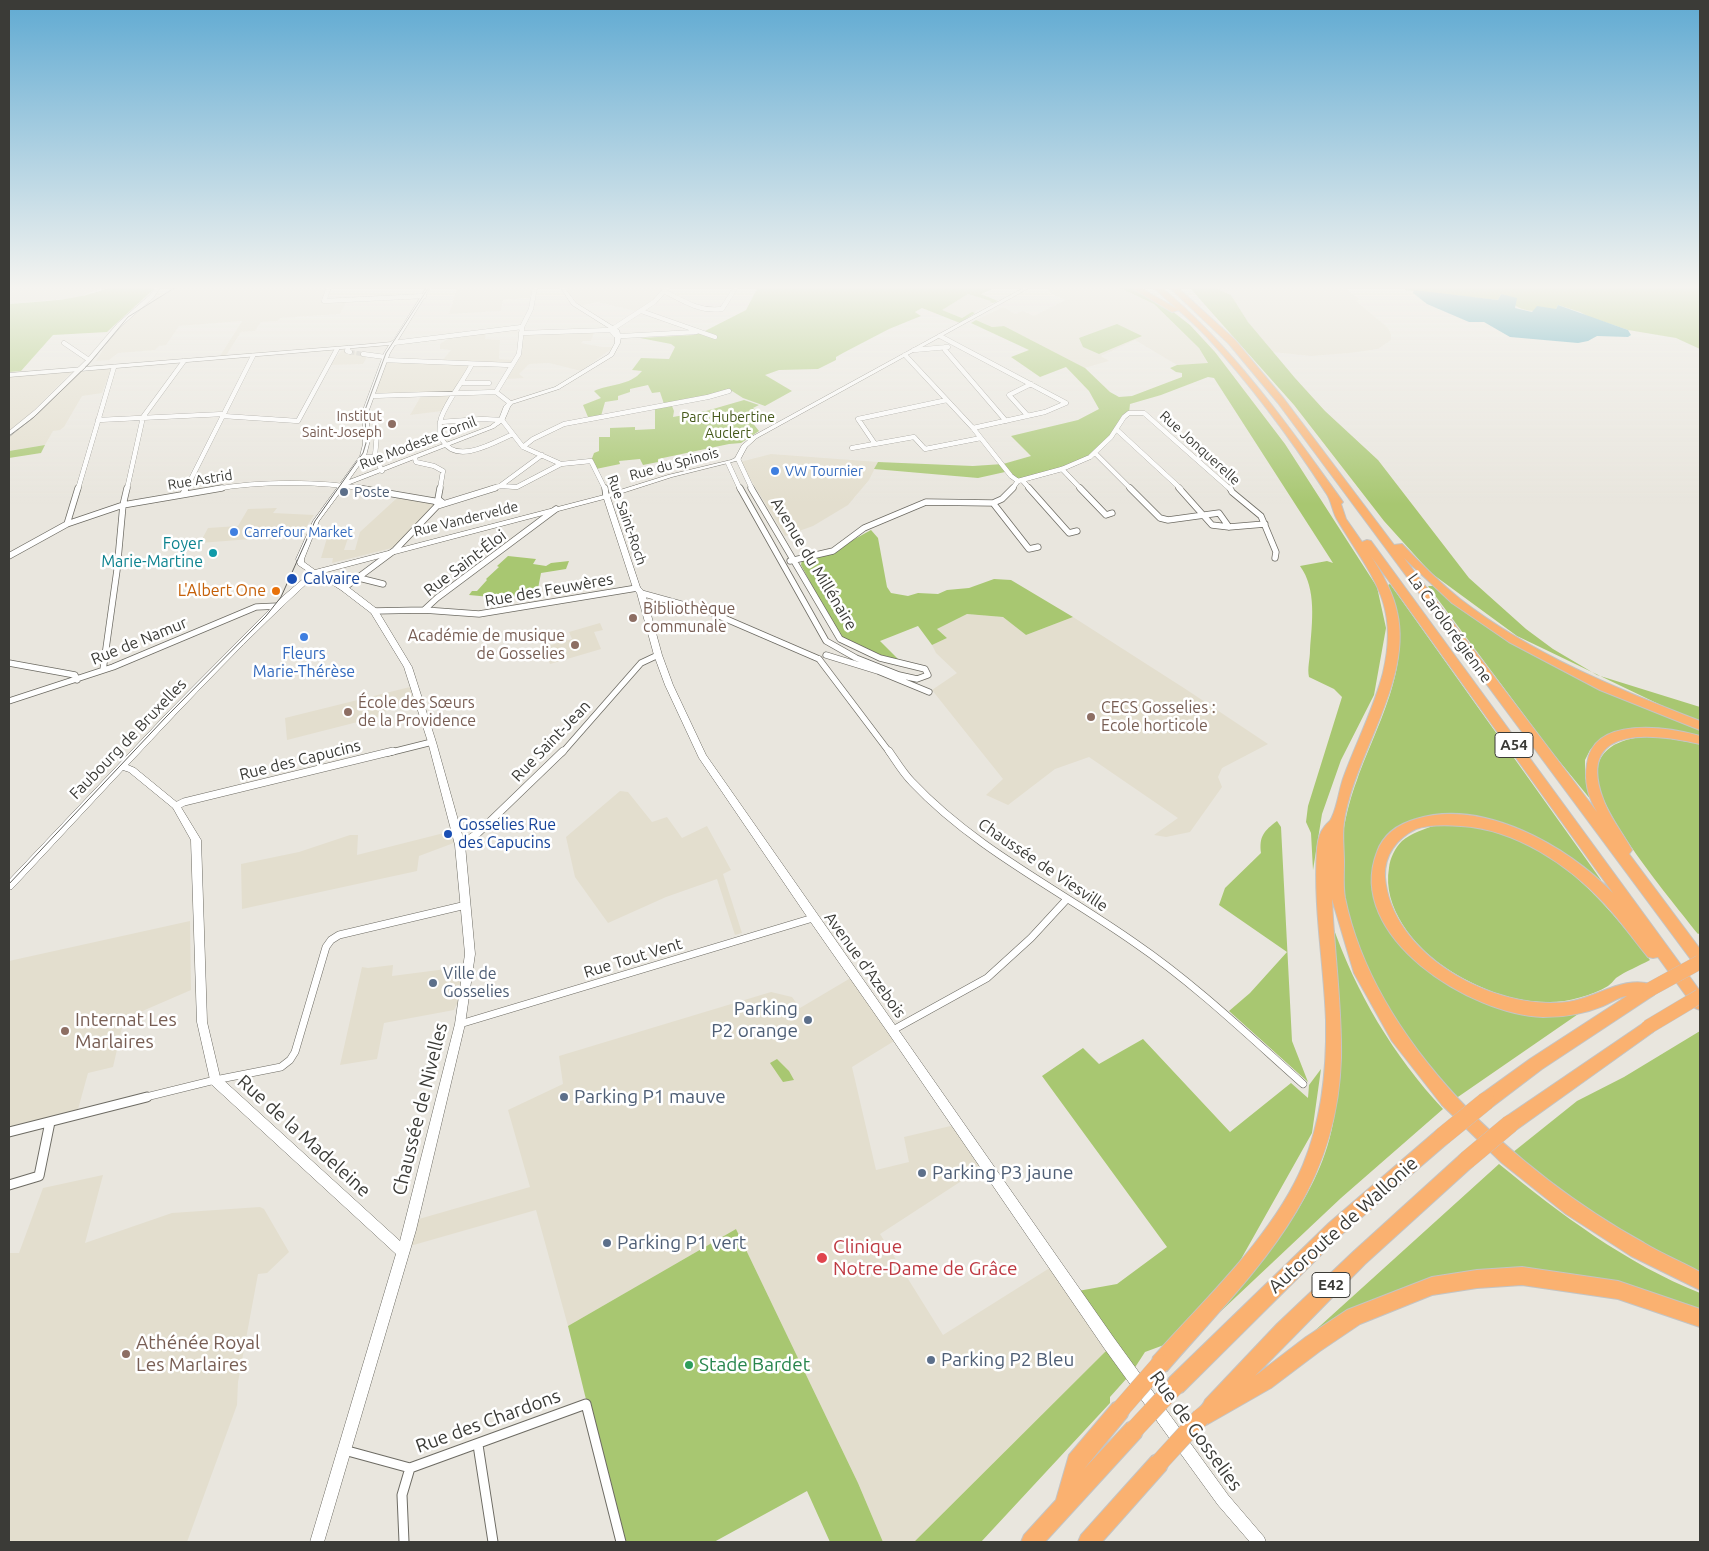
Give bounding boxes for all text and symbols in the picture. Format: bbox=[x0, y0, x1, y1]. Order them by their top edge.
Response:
street label: Rue Jonquerelle bbox=[1156, 407, 1244, 489]
place label: Institut Saint-Joseph bbox=[302, 408, 382, 441]
park label: Parc Hubertine Auclert bbox=[681, 409, 775, 442]
street label: Rue Modeste Cornil bbox=[357, 413, 479, 473]
marker: Institut Saint-Joseph bbox=[386, 418, 398, 430]
street label: Rue du Spinois bbox=[628, 444, 720, 484]
place label: VW Tournier bbox=[785, 463, 863, 479]
marker: VW Tournier bbox=[769, 465, 781, 477]
street label: Rue Astrid bbox=[166, 467, 234, 493]
street label: Rue Saint-Roch bbox=[604, 473, 650, 567]
place label: Poste bbox=[354, 484, 390, 500]
marker: Poste bbox=[338, 486, 350, 498]
street label: Avenue du Millénaire bbox=[767, 494, 861, 634]
street label: Rue Vandervelde bbox=[412, 498, 520, 540]
place label: Carrefour Market bbox=[244, 524, 353, 540]
marker: Carrefour Market bbox=[228, 526, 240, 538]
street label: Rue Saint-Éloi bbox=[420, 526, 510, 600]
place label: Foyer Marie-Martine bbox=[101, 534, 203, 572]
marker: Foyer Marie-Martine bbox=[207, 547, 219, 559]
place label: Calvaire bbox=[303, 569, 360, 589]
street label: Rue des Feuwères bbox=[483, 569, 615, 611]
street label: La Carolorégienne bbox=[1404, 569, 1496, 687]
marker: Calvaire bbox=[285, 572, 299, 586]
place label: L'Albert One bbox=[178, 581, 266, 601]
marker: L'Albert One bbox=[270, 585, 282, 597]
place label: Bibliothèque communale bbox=[643, 599, 735, 637]
marker: Bibliothèque communale bbox=[627, 612, 639, 624]
street label: Rue de Namur bbox=[88, 613, 190, 669]
place label: Académie de musique de Gosselies bbox=[408, 626, 565, 664]
marker: Fleurs Marie-Thérèse bbox=[298, 631, 310, 643]
marker: Académie de musique de Gosselies bbox=[569, 639, 581, 651]
place label: Fleurs Marie-Thérèse bbox=[253, 644, 355, 682]
street label: Faubourg de Bruxelles bbox=[66, 675, 190, 803]
place label: École des Sœurs de la Providence bbox=[358, 693, 476, 731]
street label: Rue Saint-Jean bbox=[507, 696, 595, 786]
place label: CECS Gosselies : Ecole horticole bbox=[1101, 698, 1216, 736]
marker: École des Sœurs de la Providence bbox=[342, 706, 354, 718]
marker: CECS Gosselies : Ecole horticole bbox=[1085, 711, 1097, 723]
road number: A54 bbox=[1495, 732, 1533, 758]
street label: Rue des Capucins bbox=[237, 736, 363, 784]
street label: Chaussée de Viesville bbox=[974, 814, 1112, 916]
place label: Gosselies Rue des Capucins bbox=[458, 815, 556, 853]
marker: Gosselies Rue des Capucins bbox=[442, 828, 454, 840]
street label: Avenue d'Azebois bbox=[820, 908, 910, 1022]
street label: Rue Tout Vent bbox=[581, 934, 685, 982]
place label: Ville de Gosselies bbox=[443, 964, 510, 1002]
marker: Ville de Gosselies bbox=[427, 977, 439, 989]
place label: Parking P2 orange bbox=[711, 998, 798, 1042]
place label: Internat Les Marlaires bbox=[75, 1009, 177, 1053]
marker: Parking P2 orange bbox=[802, 1014, 814, 1026]
street label: Chaussée de Nivelles bbox=[387, 1020, 453, 1198]
marker: Internat Les Marlaires bbox=[59, 1025, 71, 1037]
street label: Rue de la Madeleine bbox=[232, 1070, 376, 1202]
place label: Parking P1 mauve bbox=[574, 1086, 726, 1108]
marker: Parking P1 mauve bbox=[558, 1091, 570, 1103]
street label: Autoroute de Wallonie bbox=[1264, 1152, 1422, 1298]
place label: Parking P3 jaune bbox=[932, 1162, 1073, 1184]
marker: Parking P3 jaune bbox=[916, 1167, 928, 1179]
place label: Parking P1 vert bbox=[617, 1232, 746, 1254]
place label: Clinique Notre-Dame de Grâce bbox=[833, 1236, 1017, 1280]
marker: Parking P1 vert bbox=[601, 1237, 613, 1249]
marker: Clinique Notre-Dame de Grâce bbox=[815, 1251, 829, 1265]
road number: E42 bbox=[1312, 1272, 1350, 1298]
place label: Athénée Royal Les Marlaires bbox=[136, 1332, 260, 1376]
marker: Athénée Royal Les Marlaires bbox=[120, 1348, 132, 1360]
place label: Parking P2 Bleu bbox=[941, 1349, 1074, 1371]
place label: Stade Bardet bbox=[699, 1354, 810, 1376]
marker: Parking P2 Bleu bbox=[925, 1354, 937, 1366]
marker: Stade Bardet bbox=[683, 1359, 695, 1371]
street label: Rue de Gosselies bbox=[1145, 1367, 1247, 1495]
street label: Rue des Chardons bbox=[412, 1384, 564, 1458]

